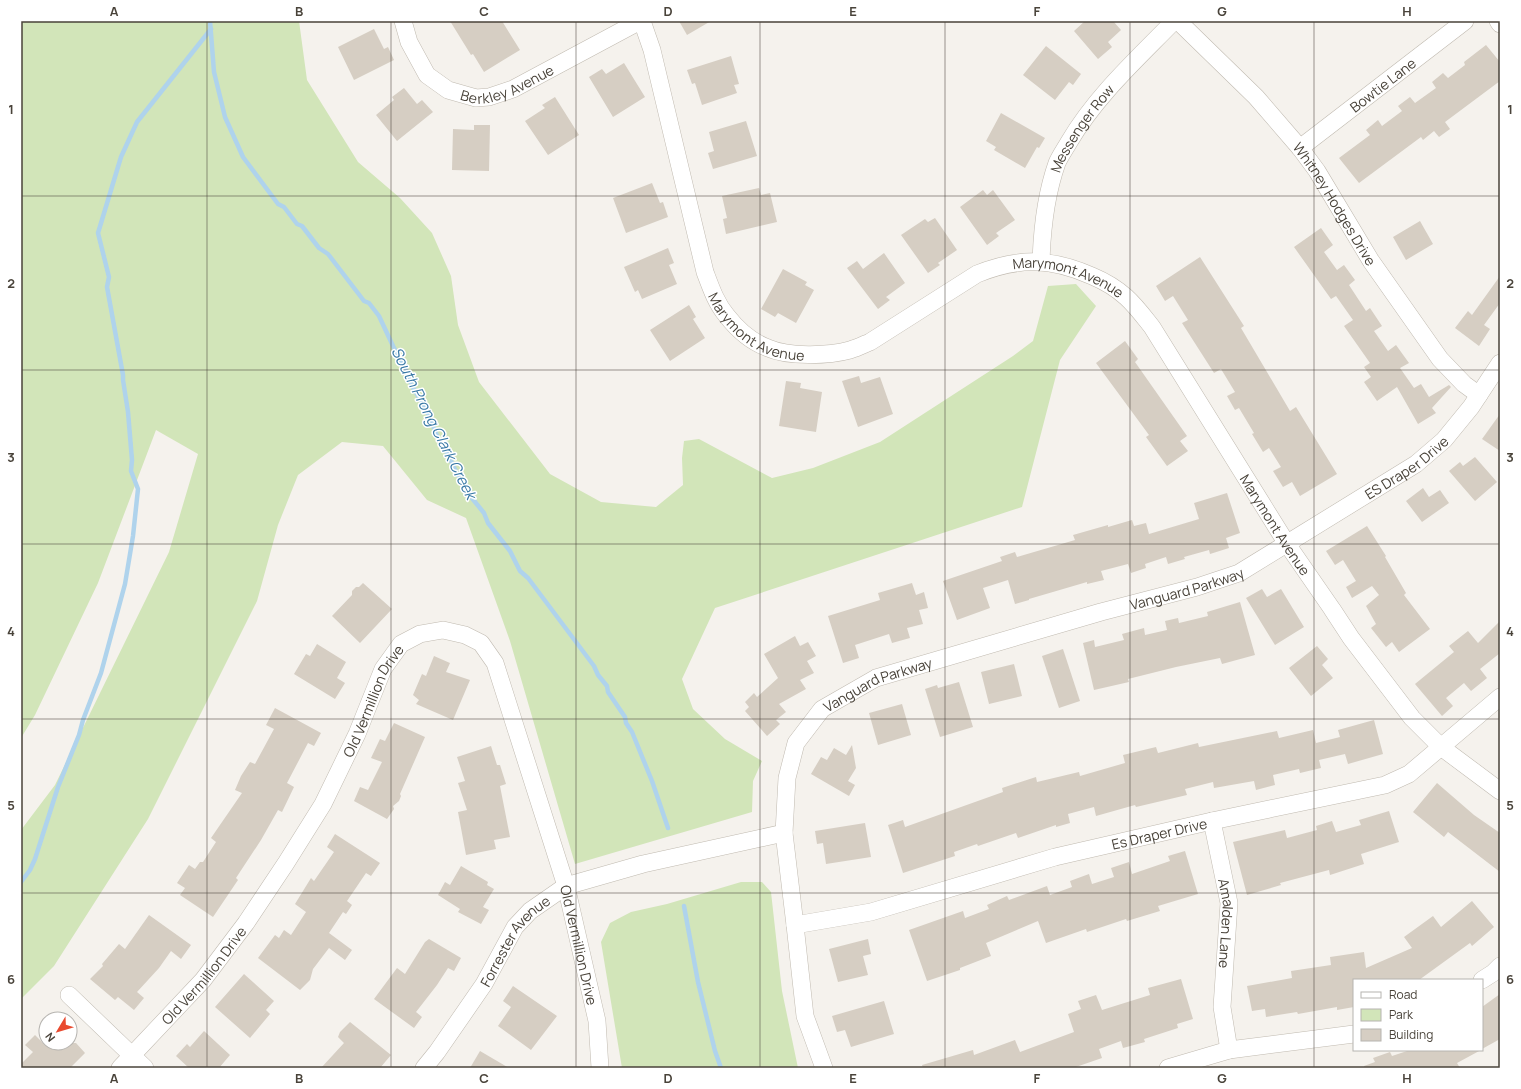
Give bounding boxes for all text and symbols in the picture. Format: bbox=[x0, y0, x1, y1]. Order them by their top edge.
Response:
text: A bbox=[110, 2, 119, 20]
text: B bbox=[295, 2, 303, 20]
text: C bbox=[479, 2, 489, 20]
text: D bbox=[663, 2, 673, 20]
text: E bbox=[849, 2, 857, 20]
text: F bbox=[1034, 2, 1041, 20]
text: G bbox=[1217, 2, 1227, 20]
text: H bbox=[1402, 2, 1412, 20]
street label: Bowtie Lane bbox=[1345, 53, 1419, 116]
street label: Berkley Avenue bbox=[458, 60, 557, 107]
street label: Messenger Row bbox=[1045, 80, 1118, 175]
text: 1 bbox=[8, 100, 14, 118]
text: 1 bbox=[1507, 100, 1513, 118]
street label: Whitney Hodges Drive bbox=[1289, 138, 1381, 269]
street label: Marymont Avenue bbox=[1012, 252, 1128, 301]
text: 2 bbox=[7, 274, 15, 292]
text: 2 bbox=[1506, 274, 1514, 292]
street label: Marymont Avenue bbox=[705, 289, 805, 364]
water label: South Prong Clark Creek bbox=[386, 343, 483, 505]
street label: ES Draper Drive bbox=[1361, 431, 1452, 503]
text: 3 bbox=[7, 448, 15, 466]
text: 3 bbox=[1506, 448, 1514, 466]
street label: Marymont Avenue bbox=[1236, 470, 1315, 579]
street label: Vanguard Parkway bbox=[1128, 563, 1248, 614]
text: 4 bbox=[7, 622, 15, 640]
text: 4 bbox=[1506, 622, 1514, 640]
street label: Old Vermillion Drive bbox=[338, 640, 407, 760]
street label: Vanguard Parkway bbox=[820, 652, 935, 716]
text: 5 bbox=[7, 796, 15, 814]
text: 5 bbox=[1506, 796, 1514, 814]
street label: Es Draper Drive bbox=[1110, 813, 1209, 853]
street label: Amalden Lane bbox=[1215, 877, 1239, 969]
street label: Old Vermillion Drive bbox=[557, 883, 603, 1007]
street label: Forrester Avenue bbox=[475, 891, 553, 990]
street label: Old Vermillion Drive bbox=[157, 922, 250, 1028]
text: 6 bbox=[7, 970, 15, 988]
text: 6 bbox=[1506, 970, 1514, 988]
legend bbox=[1353, 979, 1483, 1051]
text: Road bbox=[1389, 986, 1417, 1003]
text: Park bbox=[1389, 1006, 1414, 1023]
north arrow bbox=[38, 1011, 78, 1051]
text: Building bbox=[1389, 1026, 1433, 1043]
text: N bbox=[41, 1030, 58, 1045]
text: A bbox=[110, 1069, 119, 1087]
text: B bbox=[295, 1069, 303, 1087]
text: C bbox=[479, 1069, 489, 1087]
text: D bbox=[663, 1069, 673, 1087]
text: E bbox=[849, 1069, 857, 1087]
text: F bbox=[1034, 1069, 1041, 1087]
text: G bbox=[1217, 1069, 1227, 1087]
text: H bbox=[1402, 1069, 1412, 1087]

